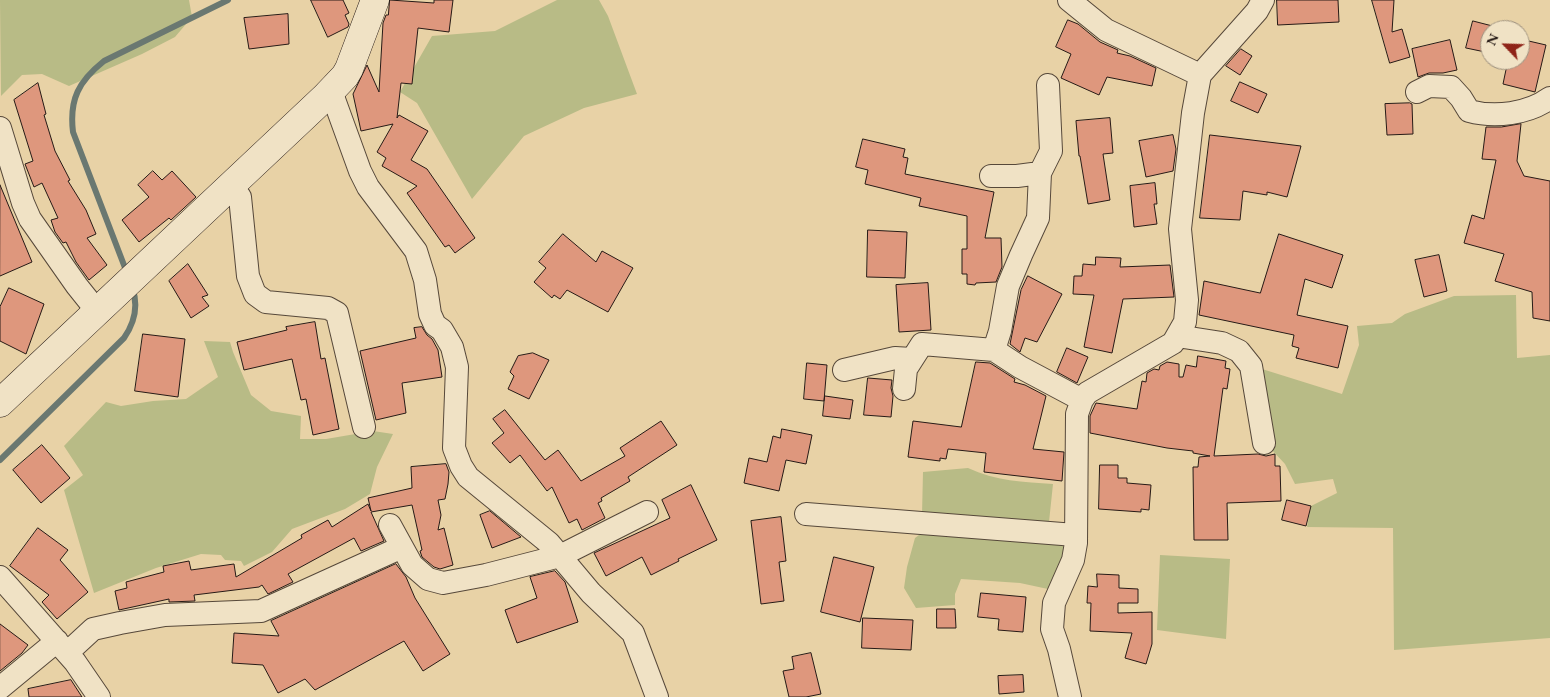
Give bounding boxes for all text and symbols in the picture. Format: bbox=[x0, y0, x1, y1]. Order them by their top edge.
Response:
north arrow bbox=[1480, 20, 1530, 70]
text: N bbox=[1482, 30, 1503, 48]

